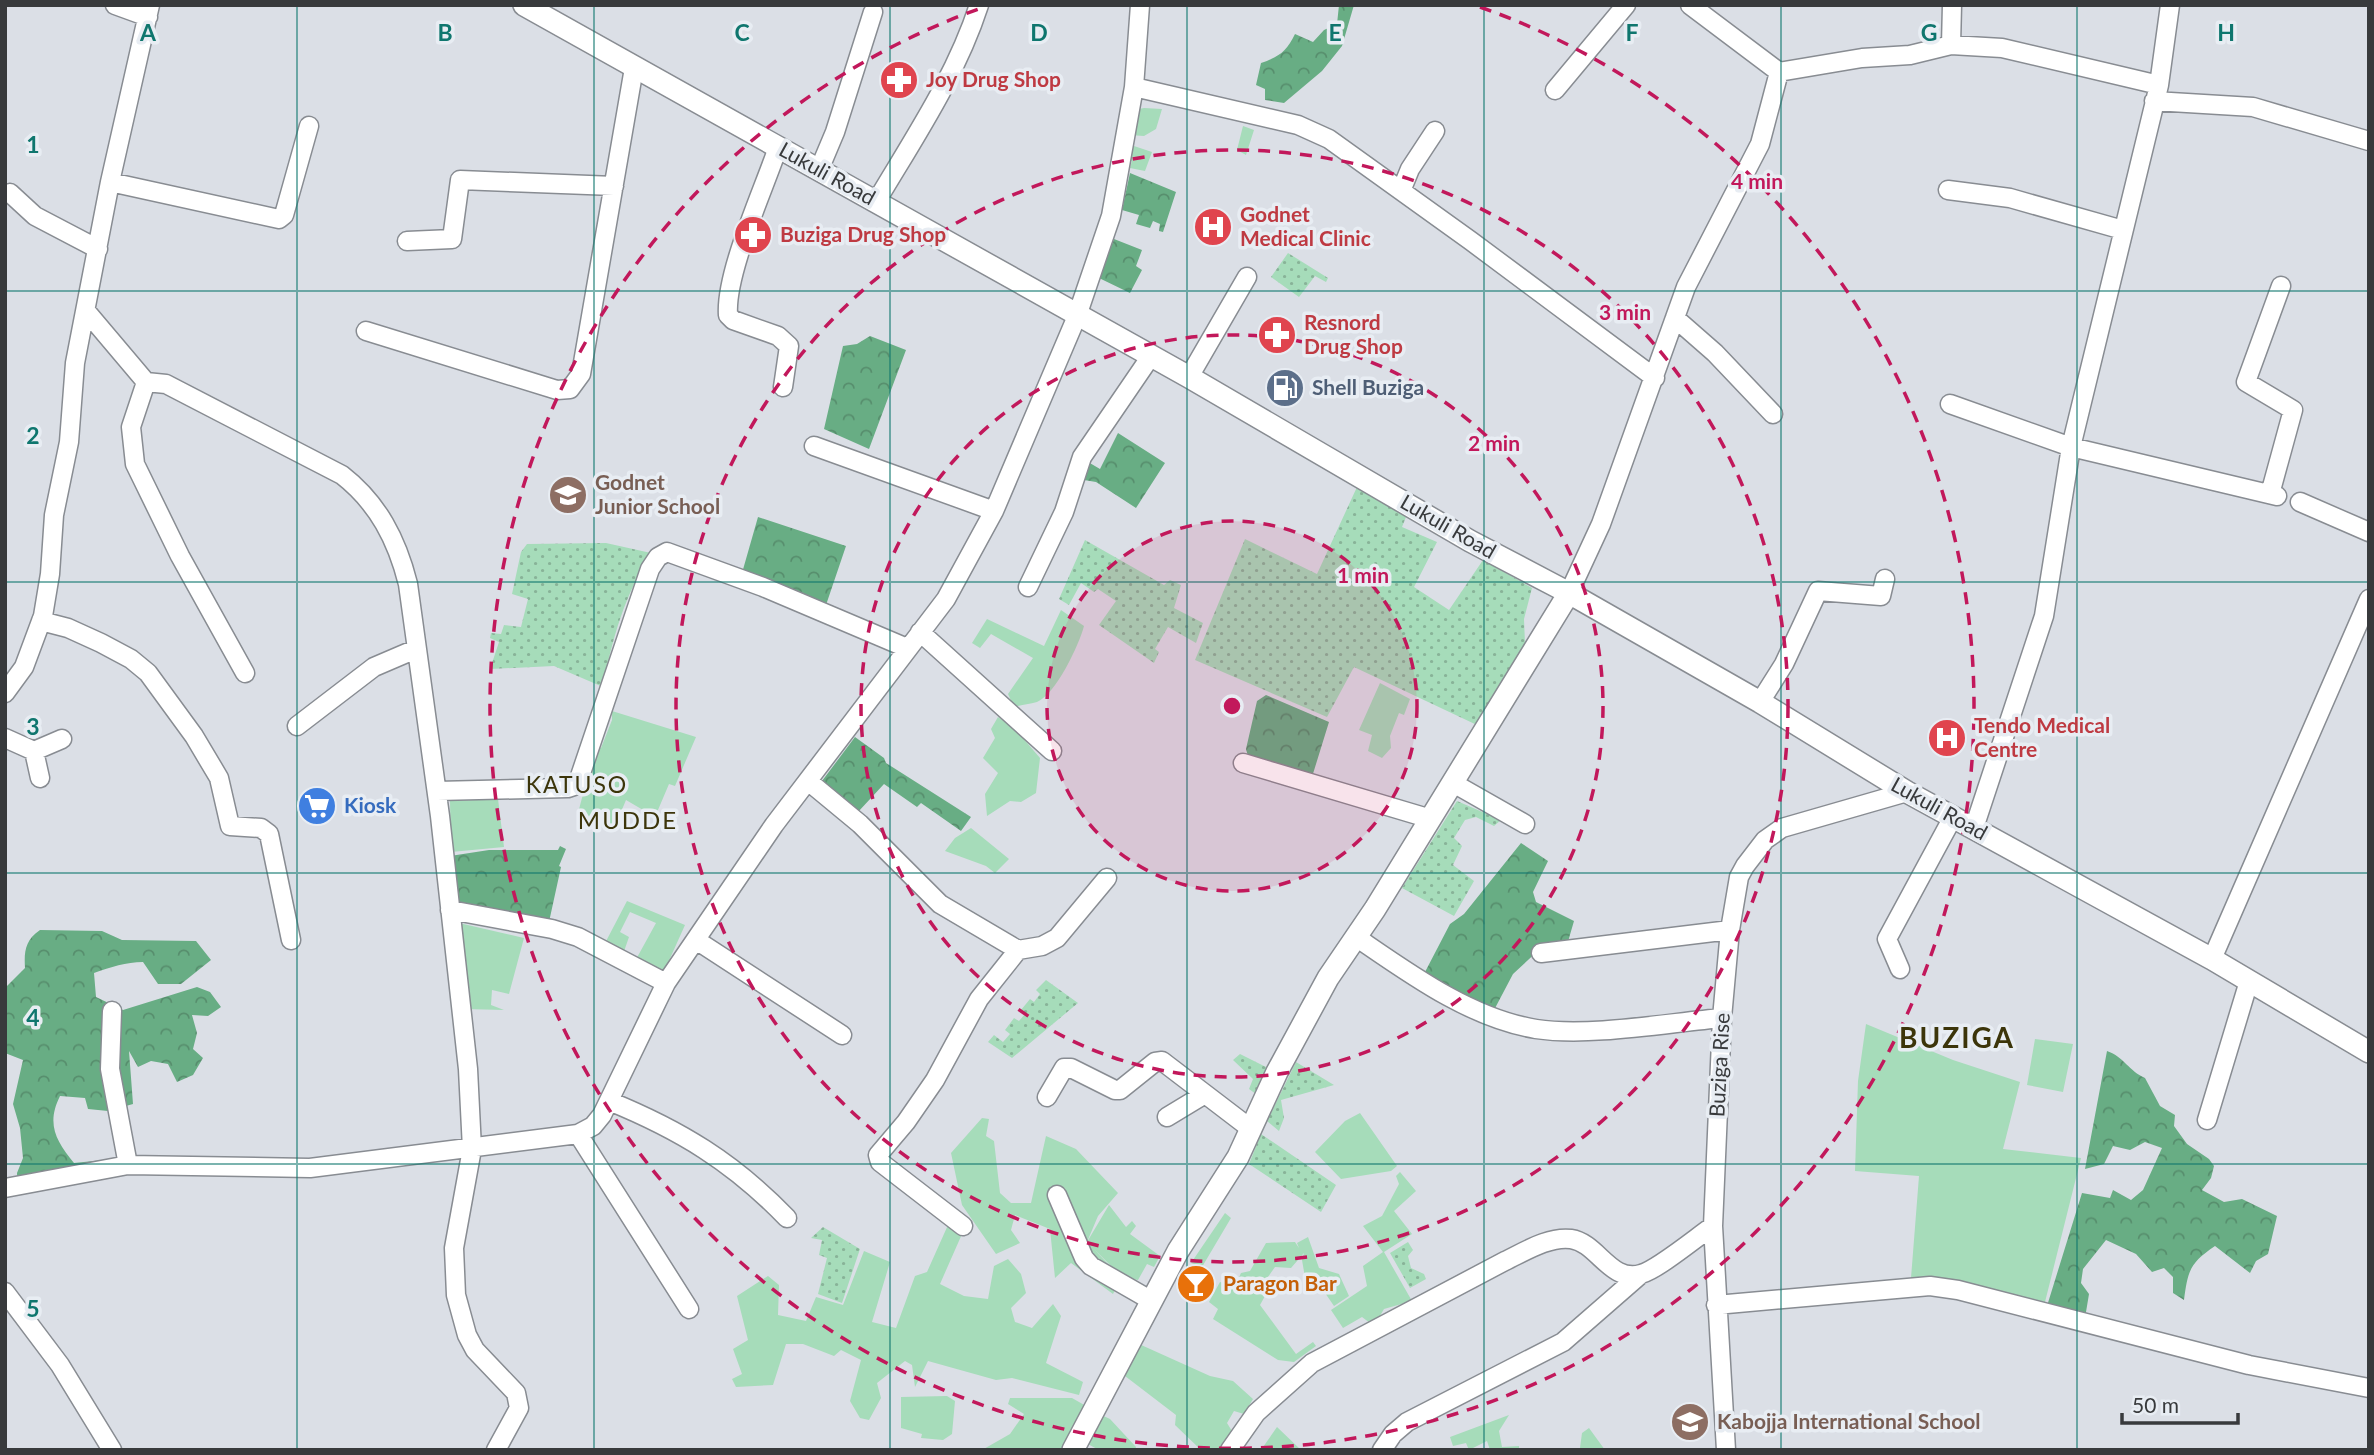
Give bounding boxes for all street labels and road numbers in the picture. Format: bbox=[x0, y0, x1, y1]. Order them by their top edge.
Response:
street label: Lukuli Road bbox=[775, 136, 880, 209]
street label: Lukuli Road bbox=[1397, 488, 1501, 563]
street label: Lukuli Road bbox=[1887, 771, 1992, 844]
street label: Buziga Rise bbox=[1703, 1012, 1734, 1118]

